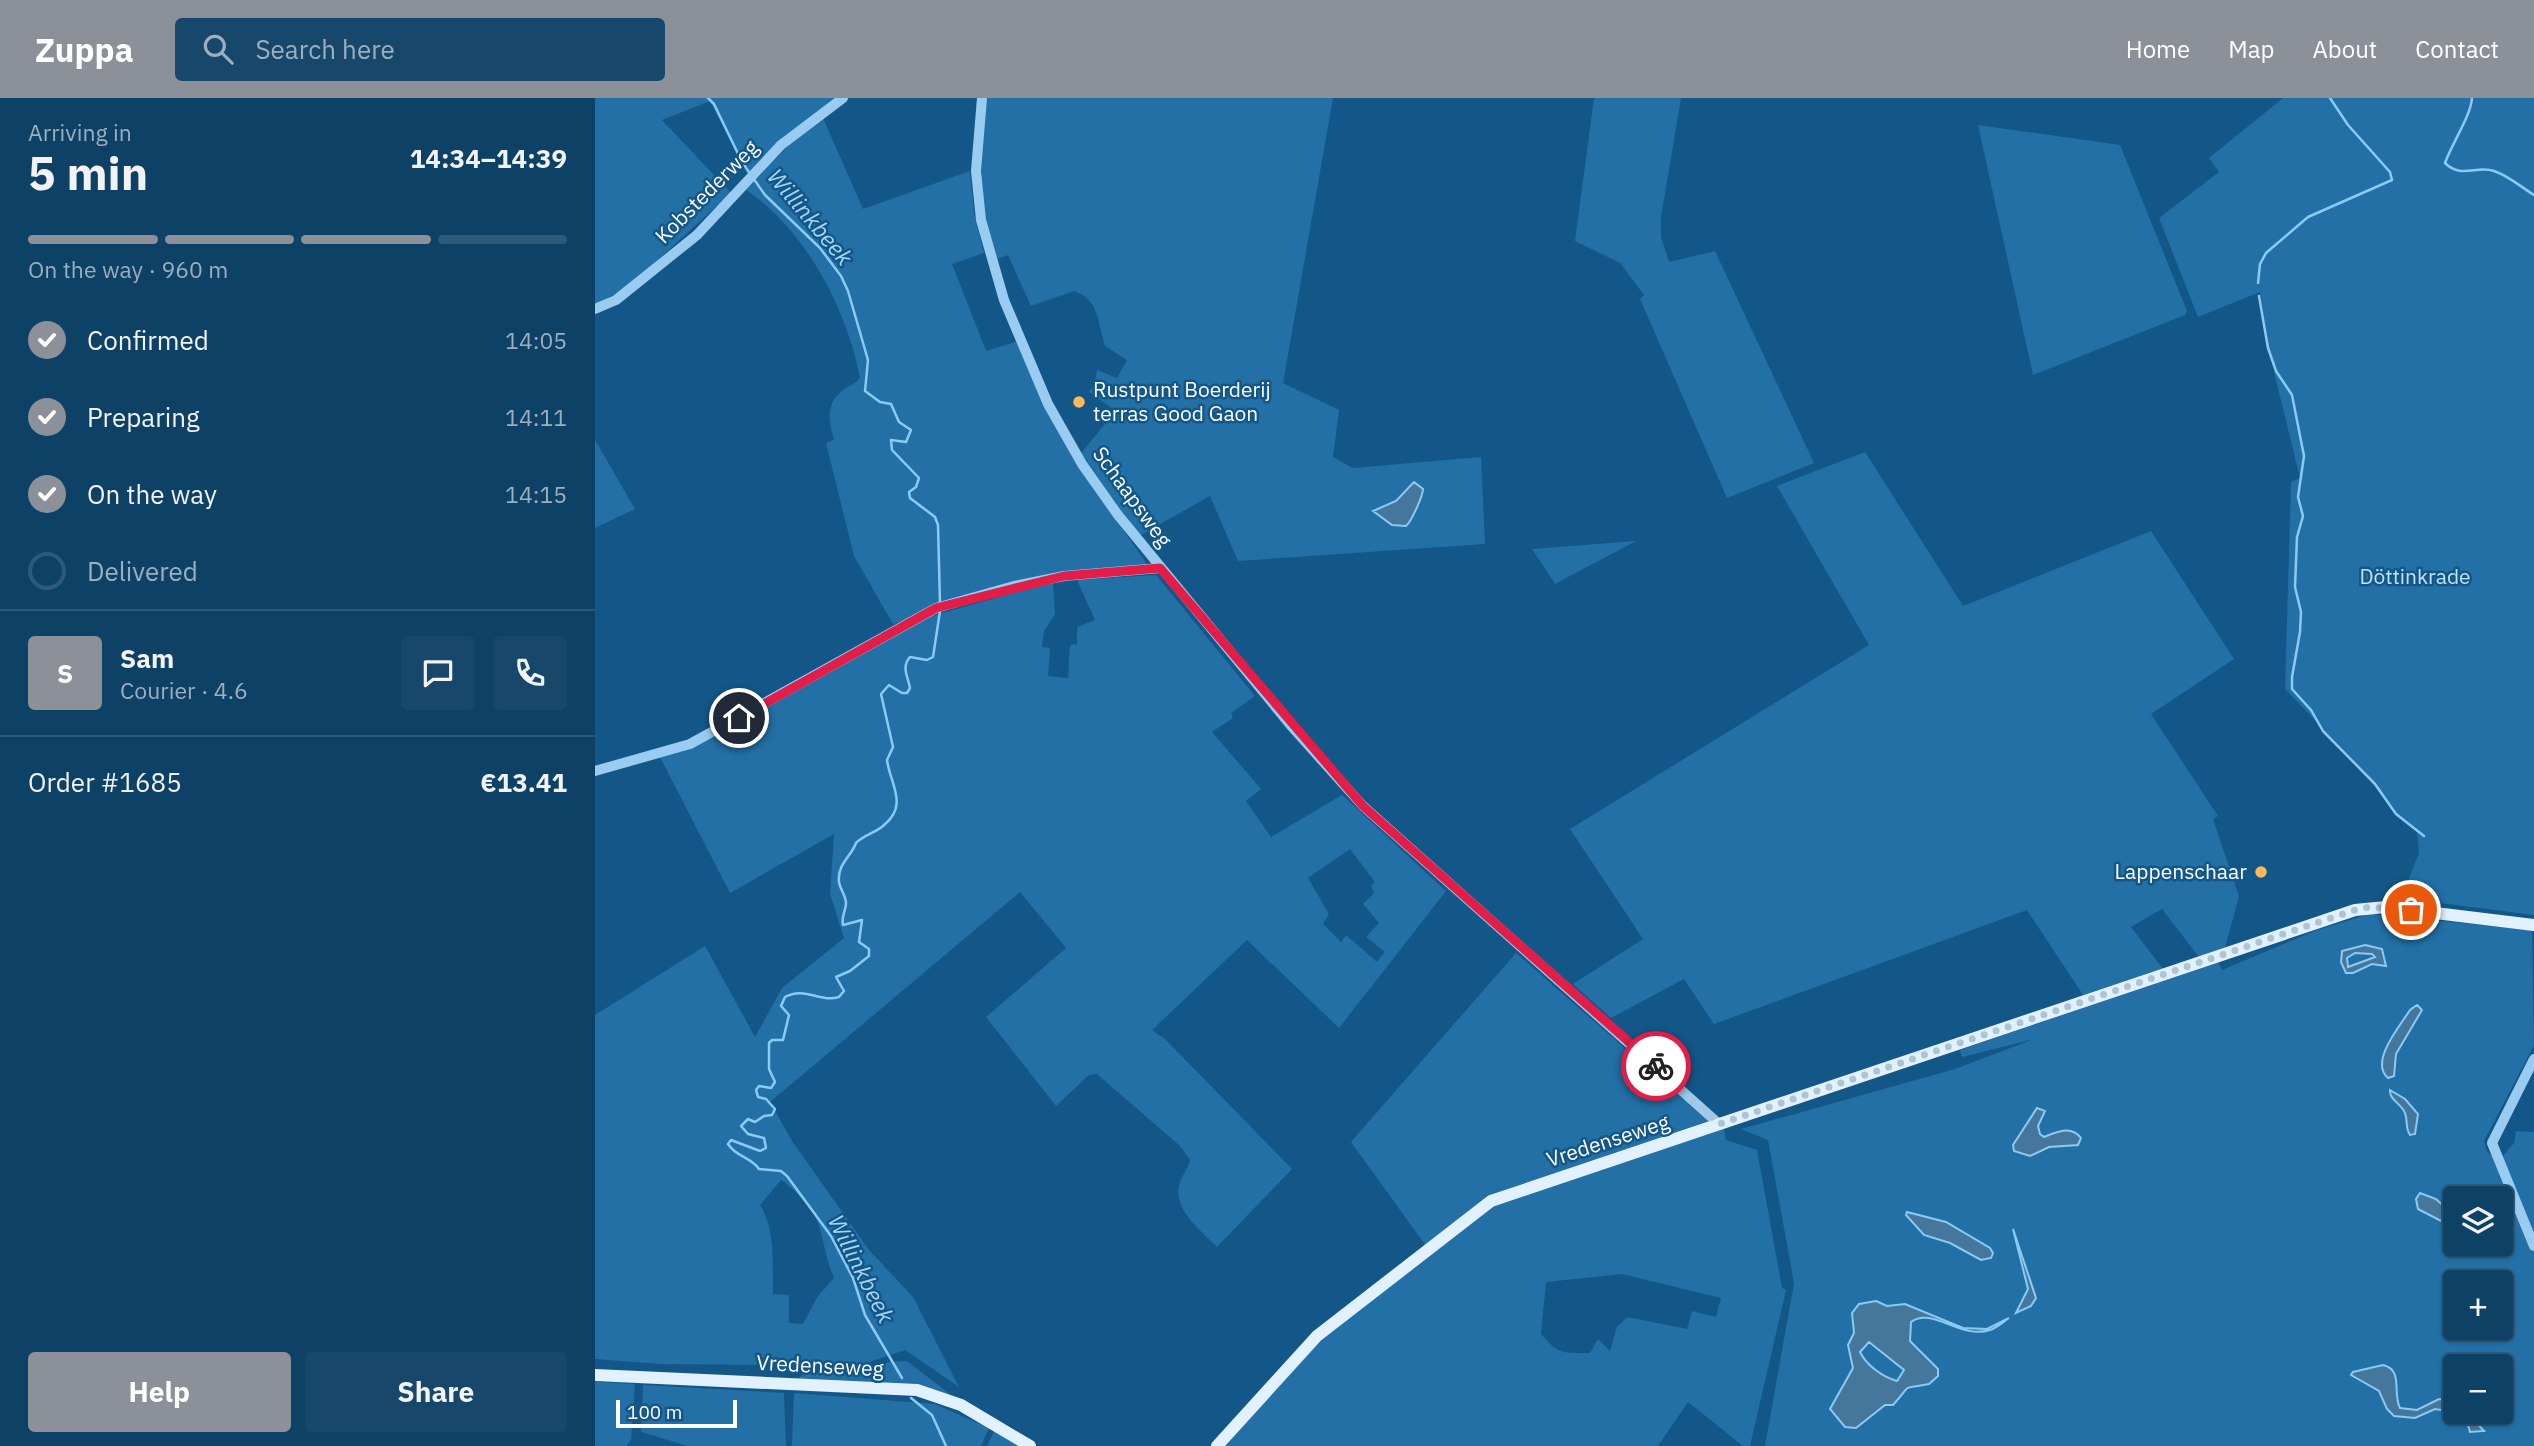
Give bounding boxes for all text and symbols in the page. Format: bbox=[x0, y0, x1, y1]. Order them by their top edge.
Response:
search box bbox=[175, 18, 665, 81]
text: Zuppa bbox=[35, 28, 133, 71]
icon: search bbox=[199, 30, 237, 68]
text: Search here bbox=[255, 32, 395, 66]
text: Home bbox=[2126, 33, 2190, 65]
text: Map bbox=[2228, 33, 2274, 65]
text: About bbox=[2312, 33, 2377, 65]
text: Contact bbox=[2415, 33, 2499, 65]
text: Arriving in bbox=[28, 117, 132, 147]
street label: Kobstederweg bbox=[648, 133, 764, 249]
text: 14:34–14:39 bbox=[410, 141, 567, 175]
text: 5 min bbox=[28, 143, 148, 203]
water label: Willinkbeek bbox=[762, 162, 861, 272]
text: On the way · 960 m bbox=[28, 254, 228, 284]
icon: check bbox=[28, 321, 66, 359]
text: Confirmed bbox=[87, 323, 209, 357]
text: 14:05 bbox=[505, 325, 567, 355]
place label: Rustpunt Boerderij terras Good Gaon bbox=[1093, 375, 1271, 427]
marker: Rustpunt Boerderij terras Good Gaon bbox=[1071, 394, 1087, 410]
icon: check bbox=[28, 398, 66, 436]
text: Preparing bbox=[87, 400, 200, 434]
text: 14:11 bbox=[505, 402, 567, 432]
street label: Schaapsweg bbox=[1087, 440, 1179, 552]
icon: check bbox=[28, 475, 66, 513]
text: On the way bbox=[87, 477, 217, 511]
text: 14:15 bbox=[505, 479, 567, 509]
text: Delivered bbox=[87, 554, 198, 588]
park label: Döttinkrade bbox=[2359, 562, 2471, 590]
button: chat bbox=[401, 636, 475, 710]
button: phone bbox=[493, 636, 567, 710]
text: Sam bbox=[120, 641, 174, 675]
text: S bbox=[57, 656, 73, 690]
text: Courier · 4.6 bbox=[120, 675, 248, 705]
pin bbox=[709, 688, 769, 748]
icon: home bbox=[720, 699, 758, 737]
text: Order #1685 bbox=[28, 765, 182, 799]
text: €13.41 bbox=[480, 765, 567, 799]
place label: Lappenschaar bbox=[2115, 857, 2247, 885]
marker: Lappenschaar bbox=[2253, 864, 2269, 880]
pin bbox=[2381, 880, 2441, 940]
icon: bag bbox=[2392, 891, 2430, 929]
courier bbox=[1621, 1031, 1691, 1101]
icon: bike bbox=[1637, 1047, 1675, 1085]
street label: Vredenseweg bbox=[1543, 1107, 1673, 1173]
map controls bbox=[2443, 1186, 2513, 1424]
button: layers bbox=[2443, 1186, 2513, 1256]
water label: Willinkbeek bbox=[822, 1209, 902, 1329]
button: + bbox=[2443, 1270, 2513, 1340]
street label: Vredenseweg bbox=[756, 1348, 884, 1382]
button: Help bbox=[28, 1352, 291, 1432]
button: Share bbox=[305, 1352, 567, 1432]
button: − bbox=[2443, 1354, 2513, 1424]
scale bar bbox=[616, 1397, 737, 1429]
text: 100 m bbox=[627, 1400, 682, 1424]

